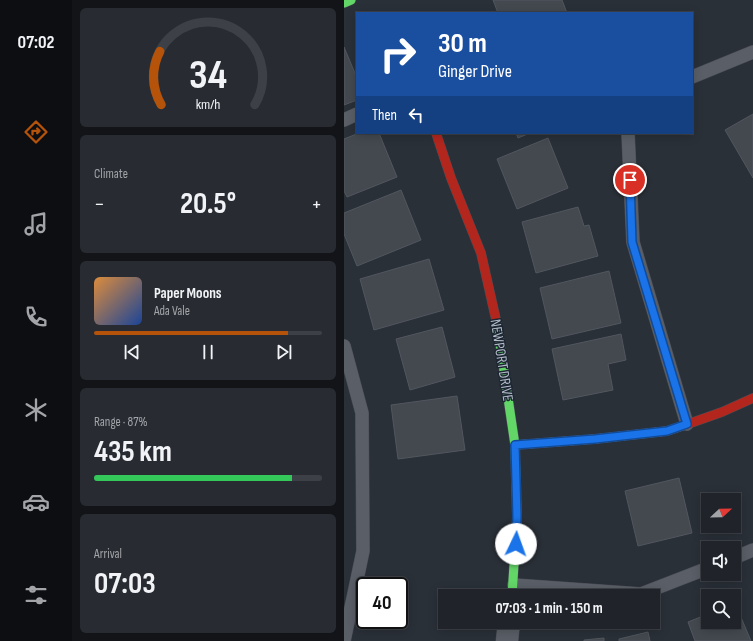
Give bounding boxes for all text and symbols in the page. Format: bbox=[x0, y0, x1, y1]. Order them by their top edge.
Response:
text: 30 m bbox=[438, 27, 487, 60]
icon: right bbox=[372, 28, 424, 80]
text: 07:02 bbox=[18, 32, 54, 53]
text: 34 bbox=[189, 51, 227, 100]
text: Ginger Drive bbox=[438, 61, 512, 82]
text: km/h bbox=[196, 96, 220, 113]
icon: left bbox=[405, 104, 427, 126]
text: Then bbox=[372, 106, 397, 125]
icon: directions bbox=[22, 118, 50, 146]
pin bbox=[613, 163, 647, 197]
text: Climate bbox=[94, 166, 128, 182]
icon: arrive bbox=[619, 169, 641, 191]
text: 20.5° bbox=[180, 186, 236, 222]
text: − bbox=[94, 191, 105, 218]
text: + bbox=[311, 191, 322, 218]
icon: music bbox=[22, 210, 50, 238]
text: Paper Moons bbox=[154, 284, 222, 303]
icon: phone bbox=[22, 303, 50, 331]
text: Ada Vale bbox=[154, 303, 190, 319]
street label: NEWPORT DRIVE bbox=[486, 318, 517, 402]
icon: previous bbox=[121, 341, 143, 363]
icon: pause bbox=[197, 341, 219, 363]
icon: next bbox=[273, 341, 295, 363]
icon: climate bbox=[22, 396, 50, 424]
text: Range · 87% bbox=[94, 414, 148, 430]
text: 435 km bbox=[94, 434, 172, 470]
icon: car bbox=[22, 488, 50, 516]
north arrow bbox=[701, 493, 741, 533]
map controls bbox=[701, 493, 741, 629]
position arrow bbox=[495, 523, 537, 565]
button: sound bbox=[701, 541, 741, 581]
text: Arrival bbox=[94, 546, 122, 562]
text: 07:03 bbox=[94, 566, 156, 602]
speed limit sign: 40 bbox=[356, 577, 408, 629]
icon: filters bbox=[22, 581, 50, 609]
button: search bbox=[701, 589, 741, 629]
text: 07:03 · 1 min · 150 m bbox=[495, 599, 603, 618]

